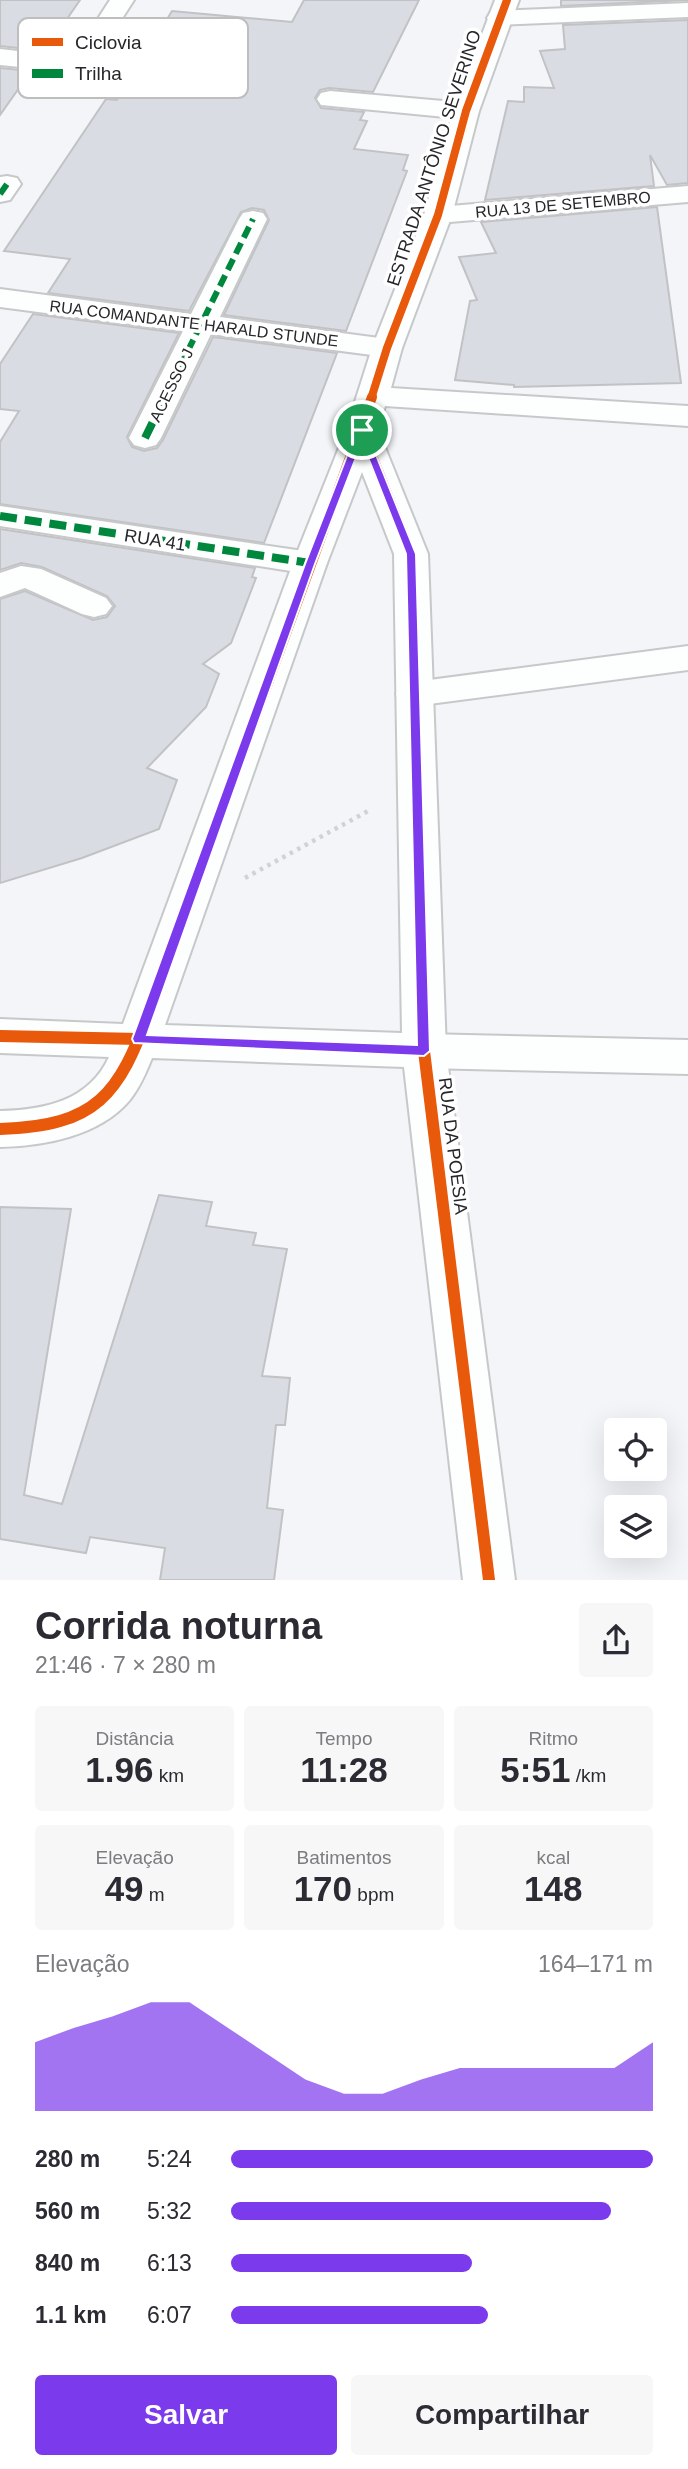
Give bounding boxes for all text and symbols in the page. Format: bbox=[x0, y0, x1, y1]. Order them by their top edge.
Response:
legend bbox=[18, 18, 248, 98]
street label: ESTRADA ANTÔNIO SEVERINO bbox=[382, 27, 485, 289]
text: Ciclovia bbox=[75, 32, 142, 53]
text: Trilha bbox=[75, 63, 122, 84]
street label: RUA 13 DE SETEMBRO bbox=[475, 188, 651, 221]
street label: RUA COMANDANTE HARALD STUNDE bbox=[49, 297, 339, 350]
street label: ACESSO J bbox=[146, 346, 196, 425]
pin bbox=[332, 400, 392, 460]
icon: arrive bbox=[343, 411, 381, 449]
street label: RUA 41 bbox=[123, 525, 187, 555]
street label: RUA DA POESIA bbox=[435, 1076, 471, 1216]
map controls bbox=[604, 1418, 667, 1558]
button: locate bbox=[604, 1418, 667, 1481]
button: layers bbox=[604, 1495, 667, 1558]
button: share bbox=[579, 1603, 653, 1677]
text: Corrida noturna bbox=[35, 1605, 322, 1647]
text: 21:46 · 7 × 280 m bbox=[35, 1652, 216, 1678]
text: Distância bbox=[96, 1728, 174, 1749]
text: Tempo bbox=[315, 1728, 373, 1749]
text: Ritmo bbox=[529, 1728, 578, 1749]
text: 1.96 bbox=[85, 1750, 153, 1789]
text: 11:28 bbox=[300, 1750, 388, 1789]
text: 5:51 bbox=[500, 1750, 570, 1789]
text: km bbox=[153, 1765, 184, 1786]
text: /km bbox=[570, 1765, 606, 1786]
text: Elevação bbox=[96, 1847, 174, 1868]
text: Batimentos bbox=[296, 1847, 392, 1868]
text: kcal bbox=[536, 1847, 570, 1868]
text: 49 bbox=[105, 1869, 144, 1908]
text: 170 bbox=[294, 1869, 352, 1908]
text: 148 bbox=[524, 1869, 583, 1908]
text: m bbox=[144, 1884, 165, 1905]
text: bpm bbox=[352, 1884, 394, 1905]
text: Elevação bbox=[35, 1951, 130, 1977]
text: 164–171 m bbox=[538, 1951, 653, 1977]
text: 280 m bbox=[35, 2146, 100, 2172]
text: 5:24 bbox=[147, 2146, 192, 2172]
text: 560 m bbox=[35, 2198, 100, 2224]
text: 5:32 bbox=[147, 2198, 192, 2224]
text: 840 m bbox=[35, 2250, 100, 2276]
text: 6:13 bbox=[147, 2250, 192, 2276]
text: 1.1 km bbox=[35, 2302, 107, 2328]
text: 6:07 bbox=[147, 2302, 192, 2328]
button: Salvar bbox=[35, 2375, 337, 2455]
button: Compartilhar bbox=[351, 2375, 653, 2455]

